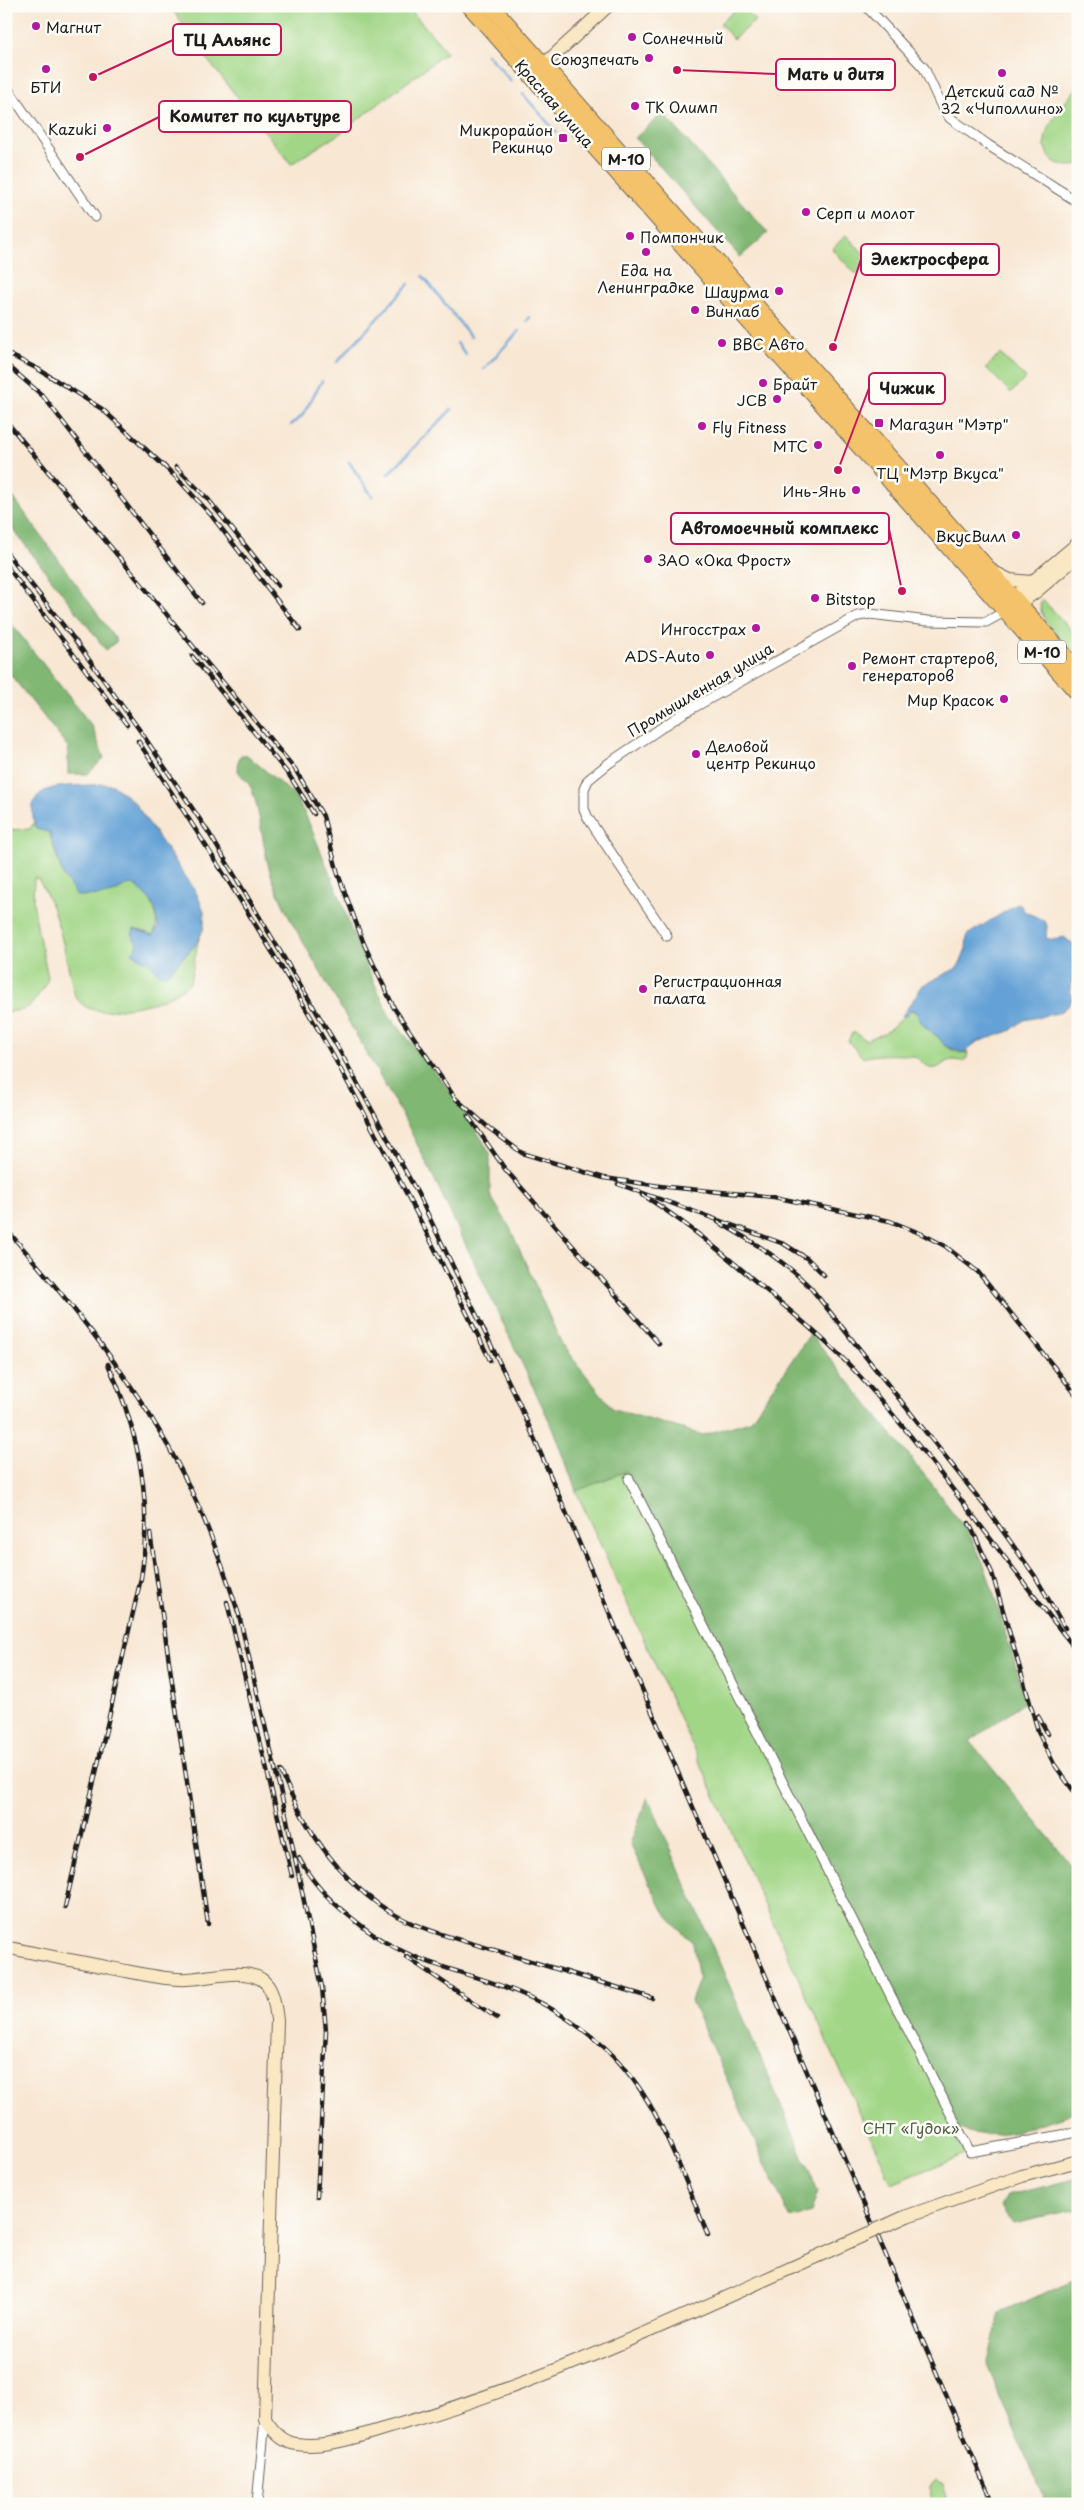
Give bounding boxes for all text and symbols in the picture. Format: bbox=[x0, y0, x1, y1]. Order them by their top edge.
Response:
place label: Магнит bbox=[46, 15, 101, 38]
marker: Магнит bbox=[30, 20, 42, 32]
callout: ТЦ Альянс bbox=[173, 24, 281, 55]
place label: Солнечный bbox=[642, 26, 724, 49]
text: ТЦ Альянс bbox=[183, 27, 271, 51]
marker: Солнечный bbox=[626, 31, 638, 43]
place label: Союзпечать bbox=[550, 47, 639, 70]
marker: Союзпечать bbox=[643, 52, 655, 64]
street label: Красная улица bbox=[510, 54, 600, 153]
callout: Мать и дитя bbox=[776, 59, 895, 90]
text: Мать и дитя bbox=[787, 61, 885, 85]
marker: БТИ bbox=[40, 63, 52, 75]
marker: Детский сад № 32 «Чиполлино» bbox=[996, 67, 1008, 79]
place label: БТИ bbox=[30, 75, 62, 98]
place label: Детский сад № 32 «Чиполлино» bbox=[941, 79, 1064, 119]
place label: ТК Олимп bbox=[645, 95, 718, 118]
marker: ТК Олимп bbox=[629, 100, 641, 112]
callout: Комитет по культуре bbox=[159, 101, 351, 132]
text: Комитет по культуре bbox=[170, 103, 341, 127]
place label: Kazuki bbox=[48, 117, 97, 140]
place label: Микрорайон Рекинцо bbox=[459, 118, 553, 158]
marker: Kazuki bbox=[101, 122, 113, 134]
marker: Микрорайон Рекинцо bbox=[557, 132, 569, 144]
road number: М-10 bbox=[602, 148, 650, 170]
place label: Серп и молот bbox=[816, 201, 915, 224]
marker: Серп и молот bbox=[800, 206, 812, 218]
place label: Помпончик bbox=[640, 225, 724, 248]
marker: Помпончик bbox=[624, 230, 636, 242]
callout: Электросфера bbox=[861, 244, 999, 275]
marker: Еда на Ленинградке bbox=[640, 246, 652, 258]
text: Электросфера bbox=[871, 246, 989, 270]
place label: Еда на Ленинградке bbox=[598, 258, 694, 298]
place label: Шаурма bbox=[704, 280, 770, 303]
marker: Шаурма bbox=[773, 285, 785, 297]
place label: Винлаб bbox=[705, 299, 759, 322]
marker: Винлаб bbox=[689, 304, 701, 316]
place label: ВВС Авто bbox=[732, 332, 805, 355]
marker: ВВС Авто bbox=[716, 337, 728, 349]
place label: Брайт bbox=[773, 372, 818, 395]
callout: Чижик bbox=[869, 373, 945, 404]
text: Чижик bbox=[879, 375, 936, 399]
marker: Брайт bbox=[757, 377, 769, 389]
place label: JCB bbox=[737, 388, 767, 411]
marker: JCB bbox=[771, 393, 783, 405]
place label: Магазин "Мэтр" bbox=[889, 412, 1009, 435]
place label: Fly Fitness bbox=[712, 415, 786, 438]
marker: Магазин "Мэтр" bbox=[873, 417, 885, 429]
marker: Fly Fitness bbox=[696, 420, 708, 432]
place label: МТС bbox=[773, 434, 808, 457]
marker: МТС bbox=[812, 439, 824, 451]
marker: ТЦ "Мэтр Вкуса" bbox=[934, 449, 946, 461]
place label: ТЦ "Мэтр Вкуса" bbox=[876, 461, 1004, 484]
place label: Инь-Янь bbox=[782, 479, 846, 502]
marker: Инь-Янь bbox=[850, 484, 862, 496]
callout: Автомоечный комплекс bbox=[671, 513, 889, 544]
text: Автомоечный комплекс bbox=[681, 515, 879, 539]
place label: ВкусВилл bbox=[936, 524, 1006, 547]
marker: ВкусВилл bbox=[1010, 529, 1022, 541]
place label: ЗАО «Ока Фрост» bbox=[658, 548, 792, 571]
marker: ЗАО «Ока Фрост» bbox=[642, 553, 654, 565]
place label: Bitstop bbox=[825, 587, 876, 610]
marker: Bitstop bbox=[809, 592, 821, 604]
place label: Ингосстрах bbox=[661, 617, 746, 640]
marker: Ингосстрах bbox=[750, 622, 762, 634]
street label: Промышленная улица bbox=[623, 636, 778, 742]
road number: М-10 bbox=[1018, 640, 1066, 664]
place label: ADS-Auto bbox=[625, 644, 700, 667]
place label: Ремонт стартеров, генераторов bbox=[862, 646, 998, 686]
marker: ADS-Auto bbox=[704, 649, 716, 661]
marker: Ремонт стартеров, генераторов bbox=[846, 660, 858, 672]
place label: Мир Красок bbox=[907, 688, 994, 711]
marker: Мир Красок bbox=[998, 693, 1010, 705]
place label: Деловой центр Рекинцо bbox=[705, 734, 816, 774]
marker: Деловой центр Рекинцо bbox=[690, 748, 702, 760]
place label: Регистрационная палата bbox=[653, 969, 782, 1009]
marker: Регистрационная палата bbox=[637, 983, 649, 995]
park label: СНТ «Гудок» bbox=[863, 2116, 960, 2139]

